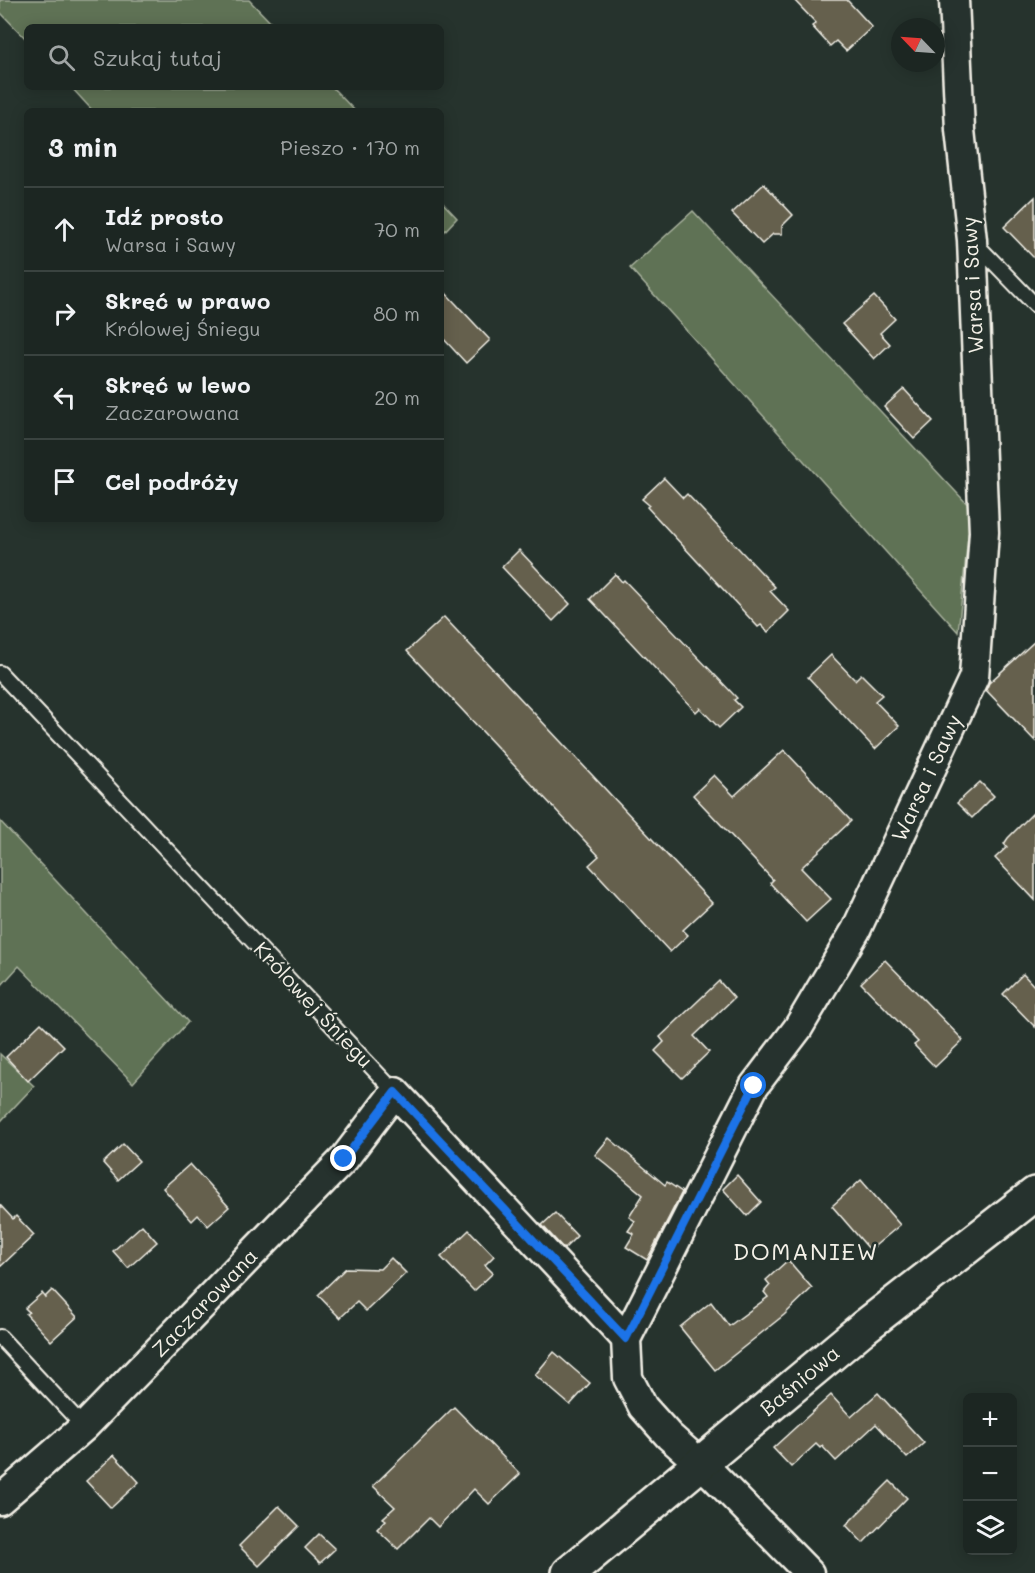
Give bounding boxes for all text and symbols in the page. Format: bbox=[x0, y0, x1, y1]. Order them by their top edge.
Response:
north arrow bbox=[891, 18, 945, 72]
search box bbox=[24, 24, 444, 90]
icon: search bbox=[45, 41, 78, 74]
text: Szukaj tutaj bbox=[93, 43, 222, 72]
text: 3 min bbox=[48, 130, 117, 164]
text: Pieszo · 170 m bbox=[280, 134, 420, 160]
text: Idź prosto bbox=[105, 202, 223, 231]
icon: ahead bbox=[48, 213, 81, 246]
text: 70 m bbox=[374, 216, 420, 242]
street label: Warsa i Sawy bbox=[954, 216, 989, 354]
text: Warsa i Sawy bbox=[105, 231, 236, 257]
text: Skręć w prawo bbox=[105, 286, 270, 315]
icon: right bbox=[48, 297, 81, 330]
text: 80 m bbox=[373, 300, 420, 326]
text: Królowej Śniegu bbox=[105, 315, 260, 341]
text: Skręć w lewo bbox=[105, 370, 251, 399]
icon: left bbox=[48, 381, 81, 414]
text: 20 m bbox=[374, 384, 420, 410]
text: Zaczarowana bbox=[105, 399, 240, 425]
icon: arrive bbox=[48, 465, 81, 498]
text: Cel podróży bbox=[105, 467, 239, 496]
street label: Warsa i Sawy bbox=[884, 709, 967, 845]
street label: Królowej Śniegu bbox=[249, 935, 380, 1073]
route start bbox=[740, 1072, 766, 1098]
route end bbox=[330, 1145, 356, 1171]
district label: DOMANIEW bbox=[733, 1235, 879, 1266]
street label: Zaczarowana bbox=[145, 1242, 263, 1362]
street label: Baśniowa bbox=[753, 1339, 845, 1421]
map controls bbox=[963, 1393, 1017, 1555]
button: + bbox=[963, 1393, 1017, 1447]
button: − bbox=[963, 1447, 1017, 1501]
button: layers bbox=[963, 1501, 1017, 1555]

